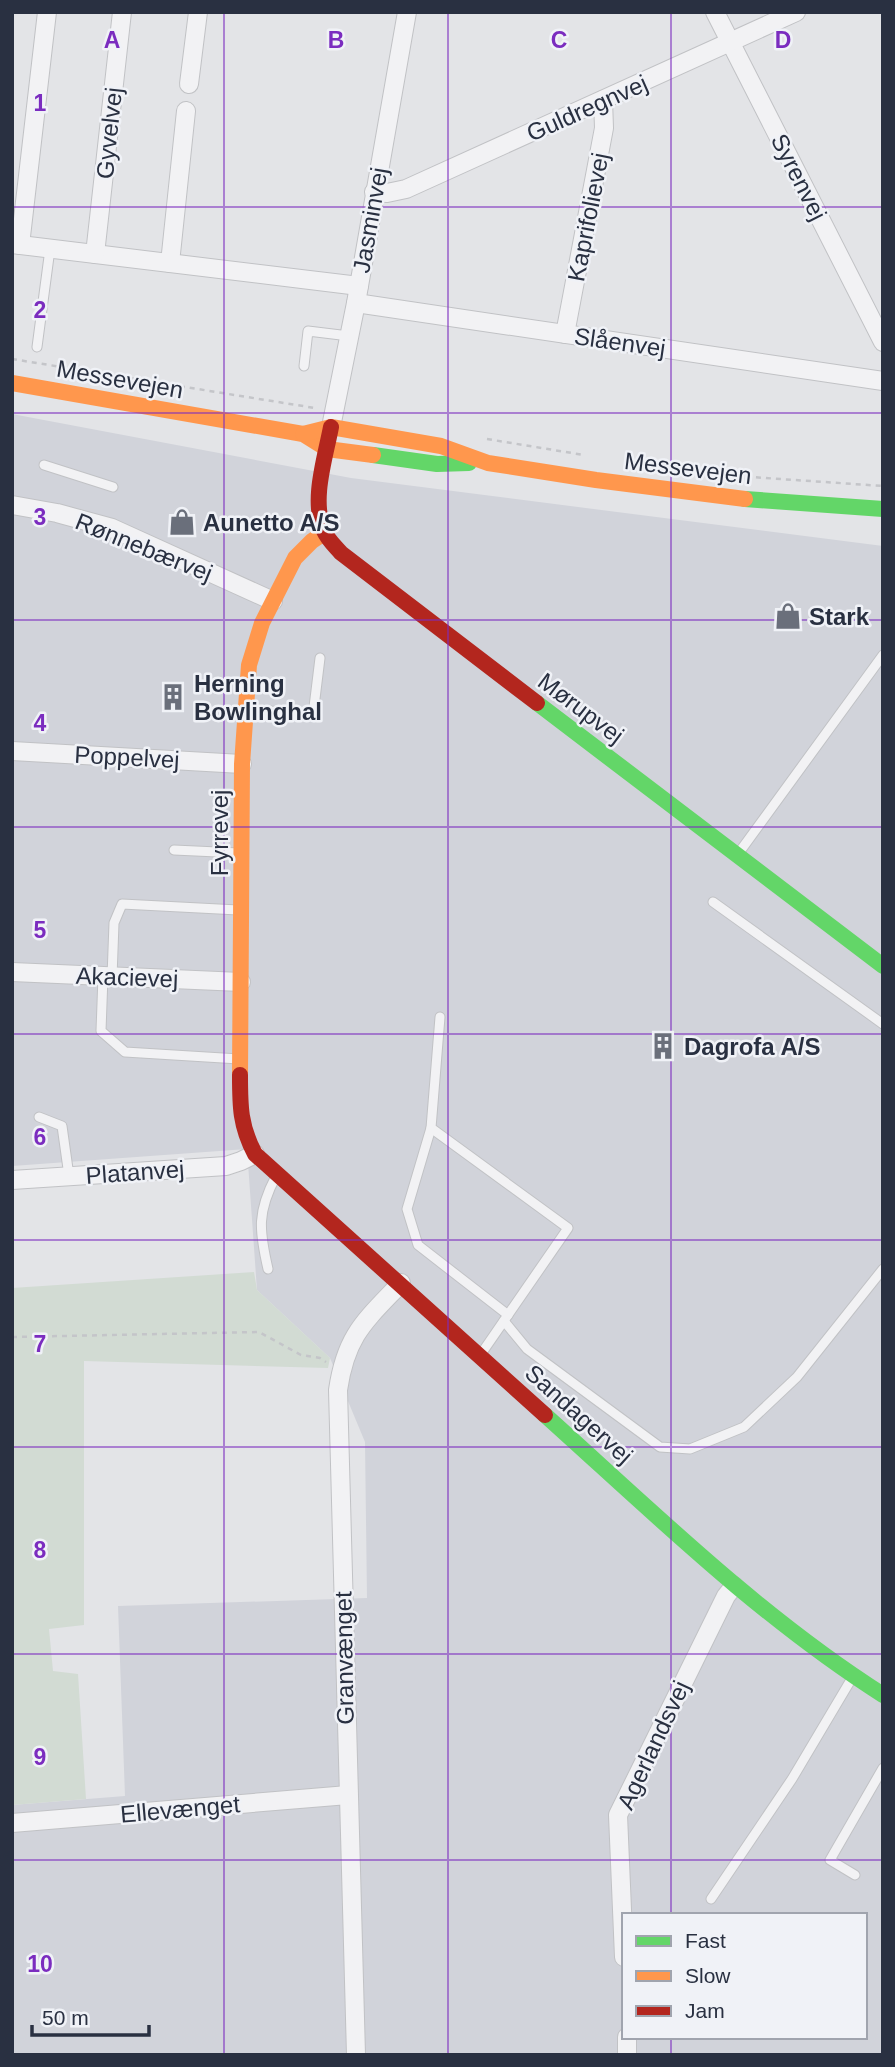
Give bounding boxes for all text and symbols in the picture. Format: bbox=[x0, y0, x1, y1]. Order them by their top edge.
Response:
text: A bbox=[104, 27, 120, 53]
text: B bbox=[328, 27, 344, 53]
text: C bbox=[551, 27, 567, 53]
text: D bbox=[775, 27, 791, 53]
street label: Guldregnvej bbox=[522, 69, 652, 147]
street label: Gyvelvej bbox=[91, 86, 127, 180]
text: 1 bbox=[34, 90, 47, 116]
street label: Syrenvej bbox=[766, 129, 832, 225]
street label: Kaprifolievej bbox=[562, 150, 614, 284]
street label: Jasminvej bbox=[347, 165, 393, 275]
text: 2 bbox=[34, 297, 46, 323]
street label: Slåenvej bbox=[573, 322, 667, 362]
street label: Messevejen bbox=[55, 355, 185, 403]
street label: Messevejen bbox=[623, 447, 753, 489]
text: 3 bbox=[34, 504, 46, 530]
street label: Rønnebærvej bbox=[72, 507, 216, 587]
shop icon: Aunetto A/S bbox=[167, 507, 197, 537]
place label: Aunetto A/S bbox=[203, 509, 339, 536]
shop icon: Stark bbox=[773, 601, 803, 631]
place label: Stark bbox=[809, 603, 870, 630]
street label: Mørupvej bbox=[533, 667, 629, 749]
place label: Herning Bowlinghal bbox=[194, 670, 322, 725]
building icon: Herning Bowlinghal bbox=[158, 682, 188, 712]
text: 4 bbox=[34, 710, 47, 736]
street label: Poppelvej bbox=[74, 741, 180, 773]
street label: Fyrrevej bbox=[206, 790, 233, 876]
text: 5 bbox=[34, 917, 47, 943]
street label: Akacievej bbox=[75, 962, 179, 992]
building icon: Dagrofa A/S bbox=[648, 1031, 678, 1061]
place label: Dagrofa A/S bbox=[684, 1033, 820, 1060]
text: 6 bbox=[34, 1124, 46, 1150]
street label: Platanvej bbox=[85, 1155, 185, 1189]
text: 7 bbox=[34, 1331, 46, 1357]
street label: Sandagervej bbox=[520, 1359, 638, 1469]
text: 8 bbox=[34, 1537, 47, 1563]
street label: Granvænget bbox=[329, 1591, 359, 1725]
street label: Agerlandsvej bbox=[611, 1676, 695, 1814]
text: 9 bbox=[34, 1744, 46, 1770]
street label: Ellevænget bbox=[119, 1790, 241, 1828]
legend bbox=[622, 1913, 867, 2039]
text: Fast bbox=[685, 1929, 726, 1952]
text: 10 bbox=[27, 1951, 53, 1977]
text: Slow bbox=[685, 1964, 731, 1987]
scale bar bbox=[32, 1994, 149, 2038]
text: Jam bbox=[685, 1999, 725, 2022]
text: 50 m bbox=[42, 2006, 89, 2029]

